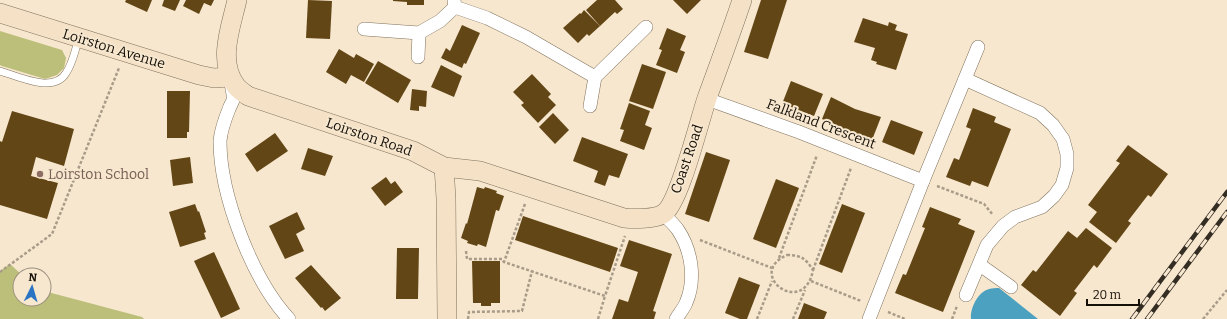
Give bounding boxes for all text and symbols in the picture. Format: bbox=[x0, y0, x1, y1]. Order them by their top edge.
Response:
street label: Loirston Avenue bbox=[61, 25, 167, 73]
street label: Falkland Crescent bbox=[764, 95, 878, 153]
street label: Loirston Road bbox=[324, 114, 414, 160]
street label: Coast Road bbox=[667, 122, 707, 196]
place label: Loirston School bbox=[48, 166, 149, 183]
marker: Loirston School bbox=[35, 169, 45, 179]
north arrow bbox=[12, 267, 52, 307]
text: N bbox=[28, 271, 38, 284]
scale bar bbox=[1087, 281, 1139, 307]
text: 20 m bbox=[1093, 288, 1122, 302]

